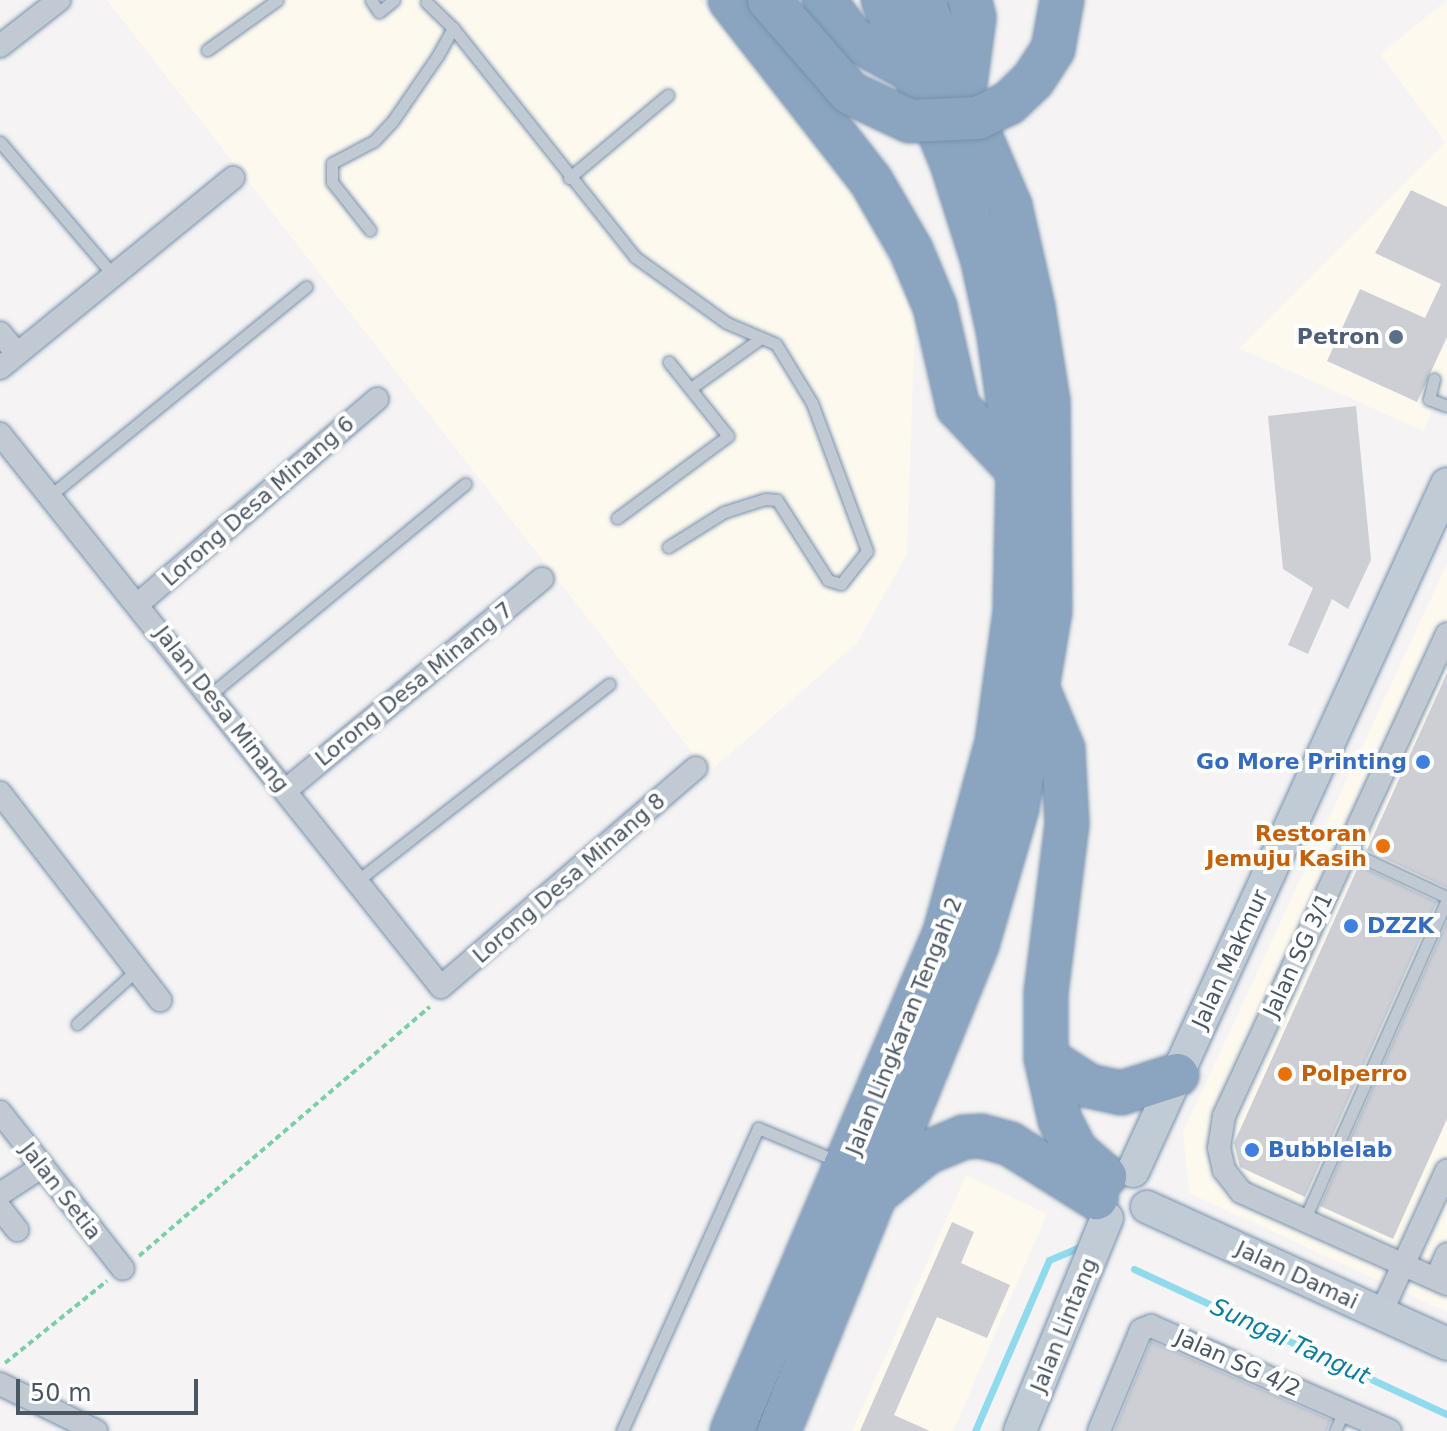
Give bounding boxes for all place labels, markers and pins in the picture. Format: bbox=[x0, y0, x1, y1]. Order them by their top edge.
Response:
place label: Petron bbox=[1297, 324, 1380, 350]
marker: Petron bbox=[1387, 328, 1405, 346]
place label: Go More Printing bbox=[1196, 749, 1407, 775]
marker: Go More Printing bbox=[1414, 753, 1432, 771]
place label: Restoran Jemuju Kasih bbox=[1206, 820, 1367, 872]
marker: Restoran Jemuju Kasih bbox=[1374, 837, 1392, 855]
place label: DZZK bbox=[1367, 913, 1434, 939]
marker: DZZK bbox=[1342, 917, 1360, 935]
place label: Polperro bbox=[1301, 1061, 1407, 1087]
marker: Polperro bbox=[1276, 1065, 1294, 1083]
place label: Bubblelab bbox=[1268, 1137, 1393, 1163]
marker: Bubblelab bbox=[1243, 1141, 1261, 1159]

